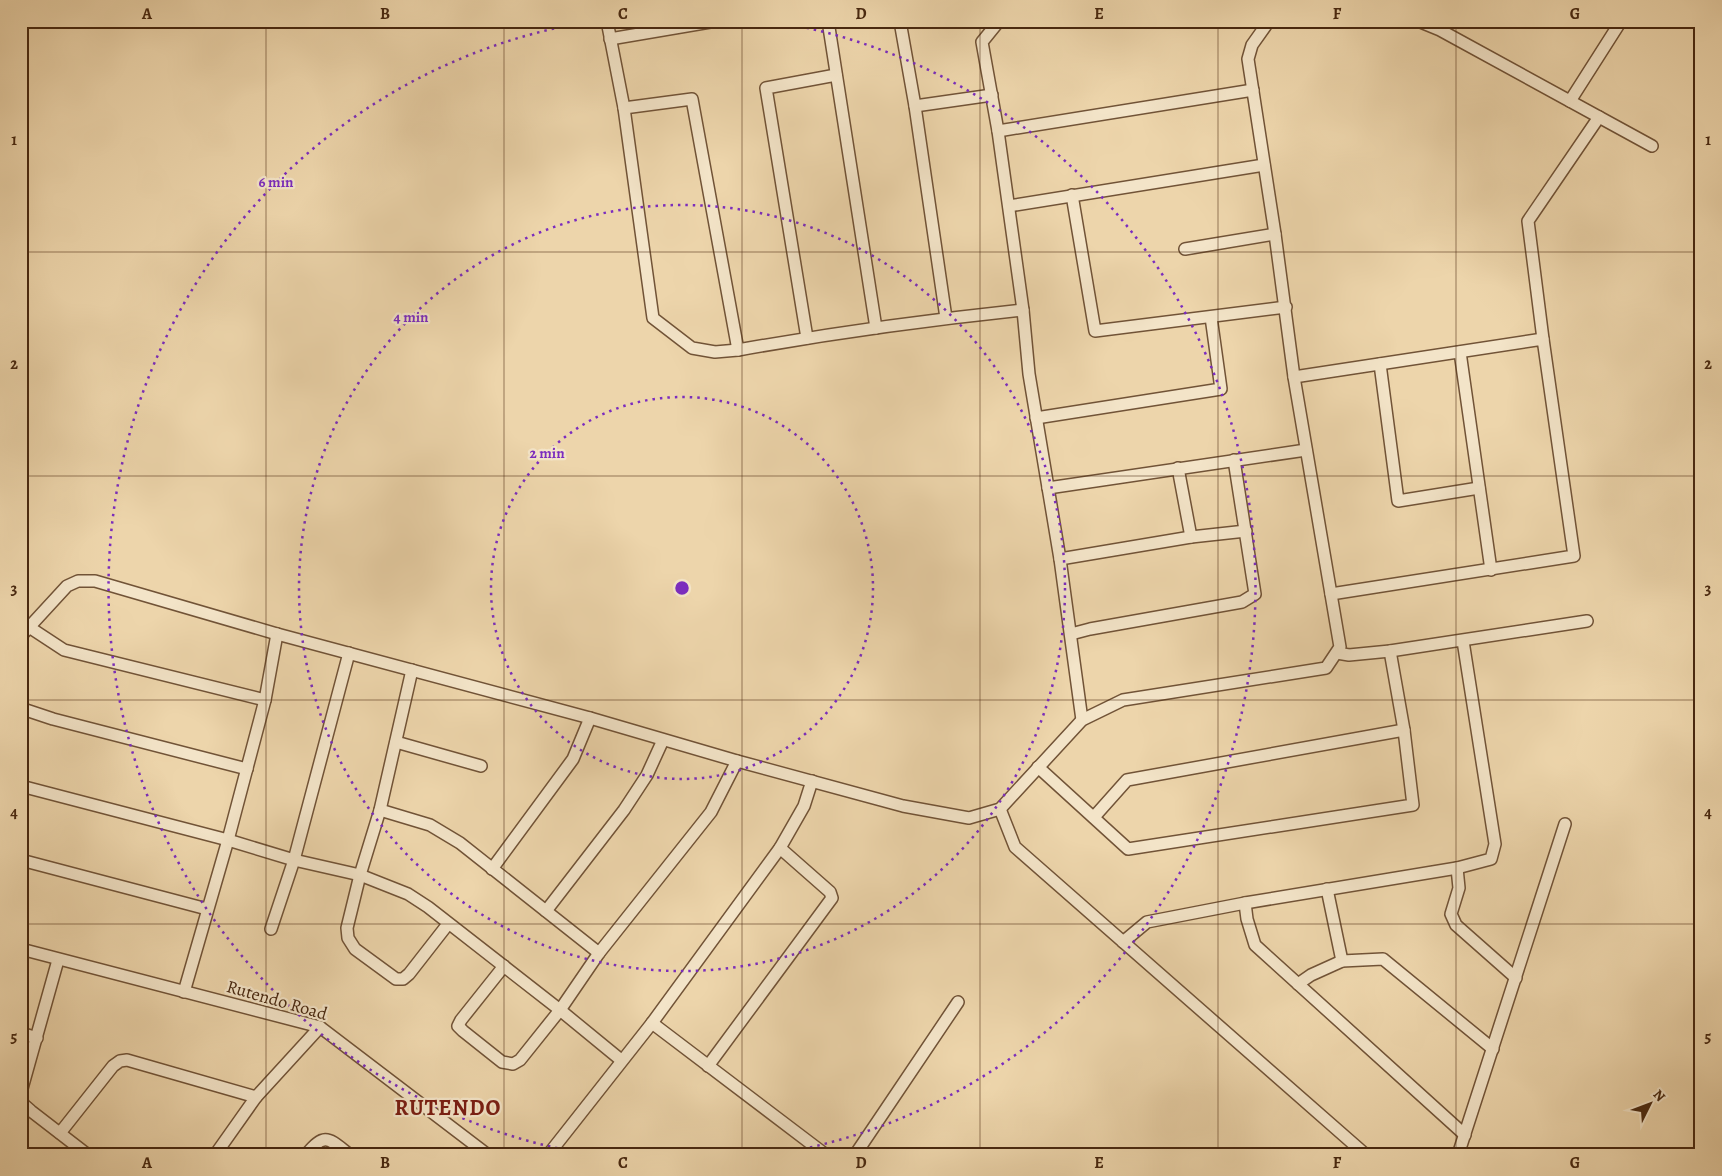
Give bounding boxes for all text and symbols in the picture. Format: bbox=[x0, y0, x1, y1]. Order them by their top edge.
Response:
text: A bbox=[141, 3, 153, 25]
text: B bbox=[380, 3, 390, 25]
text: C bbox=[618, 3, 628, 25]
text: D bbox=[855, 3, 867, 25]
text: E bbox=[1094, 3, 1104, 25]
text: F bbox=[1333, 3, 1342, 25]
text: G bbox=[1570, 3, 1580, 25]
text: 1 bbox=[11, 129, 17, 151]
text: 1 bbox=[1705, 129, 1711, 151]
text: 6 min bbox=[259, 172, 294, 192]
text: 4 min bbox=[393, 307, 429, 327]
text: 2 bbox=[10, 353, 18, 375]
text: 2 bbox=[1704, 353, 1712, 375]
text: 2 min bbox=[529, 443, 565, 463]
text: 3 bbox=[11, 578, 18, 600]
text: 3 bbox=[1705, 578, 1712, 600]
centre of rings bbox=[673, 579, 691, 597]
text: 4 bbox=[10, 802, 18, 824]
text: 4 bbox=[1704, 802, 1712, 824]
street label: Rutendo Road bbox=[224, 974, 330, 1026]
text: 5 bbox=[11, 1026, 18, 1048]
text: 5 bbox=[1705, 1026, 1712, 1048]
north arrow bbox=[1624, 1078, 1674, 1128]
text: N bbox=[1649, 1085, 1670, 1106]
district label: RUTENDO bbox=[395, 1093, 501, 1123]
text: A bbox=[141, 1152, 153, 1174]
text: B bbox=[380, 1152, 390, 1174]
text: C bbox=[618, 1152, 628, 1174]
text: D bbox=[855, 1152, 867, 1174]
text: E bbox=[1094, 1152, 1104, 1174]
text: F bbox=[1333, 1152, 1342, 1174]
text: G bbox=[1570, 1152, 1580, 1174]

